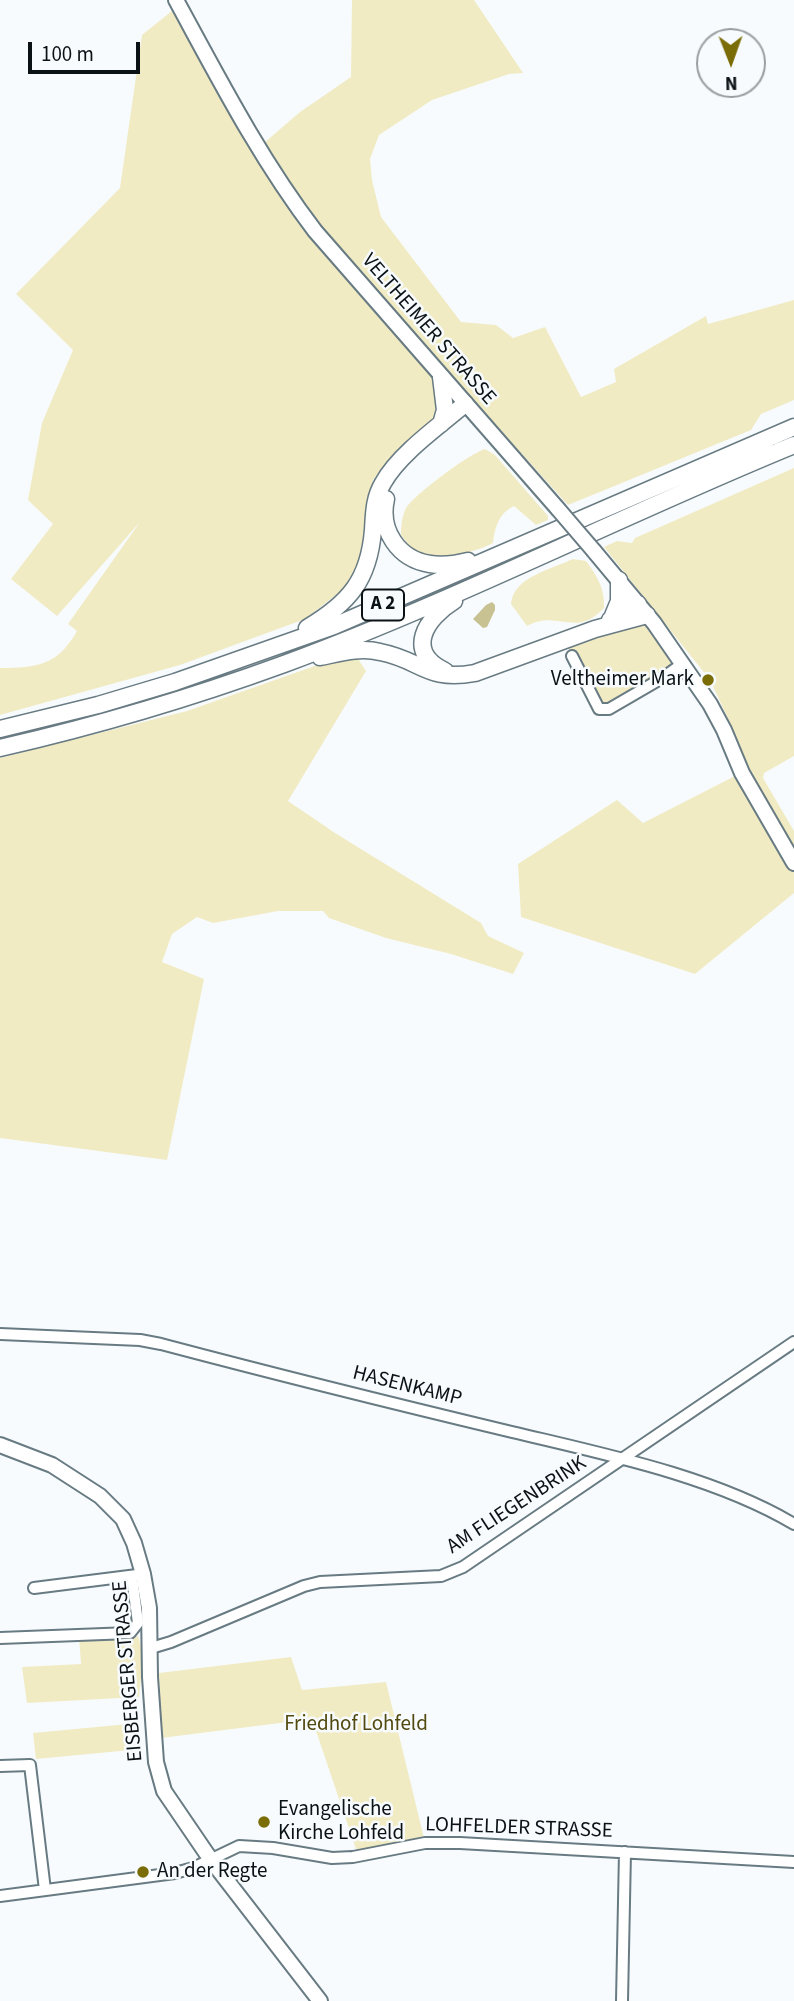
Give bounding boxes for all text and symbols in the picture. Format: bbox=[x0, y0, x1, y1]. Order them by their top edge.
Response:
scale bar bbox=[32, 28, 144, 72]
north arrow bbox=[696, 28, 766, 98]
text: 100 m bbox=[41, 39, 94, 69]
text: N bbox=[725, 69, 738, 96]
street label: VELTHEIMER STRASSE bbox=[355, 249, 501, 411]
road number: A 2 bbox=[362, 590, 404, 620]
place label: Veltheimer Mark bbox=[551, 667, 694, 693]
marker: Veltheimer Mark bbox=[700, 672, 716, 688]
street label: HASENKAMP bbox=[350, 1361, 464, 1413]
street label: AM FLIEGENBRINK bbox=[443, 1452, 591, 1560]
street label: EISBERGER STRASSE bbox=[109, 1579, 149, 1763]
park label: Friedhof Lohfeld bbox=[284, 1712, 428, 1738]
place label: Evangelische Kirche Lohfeld bbox=[278, 1797, 404, 1847]
street label: LOHFELDER STRASSE bbox=[425, 1813, 613, 1845]
marker: Evangelische Kirche Lohfeld bbox=[256, 1814, 272, 1830]
place label: An der Regte bbox=[157, 1859, 267, 1885]
marker: An der Regte bbox=[135, 1864, 151, 1880]

